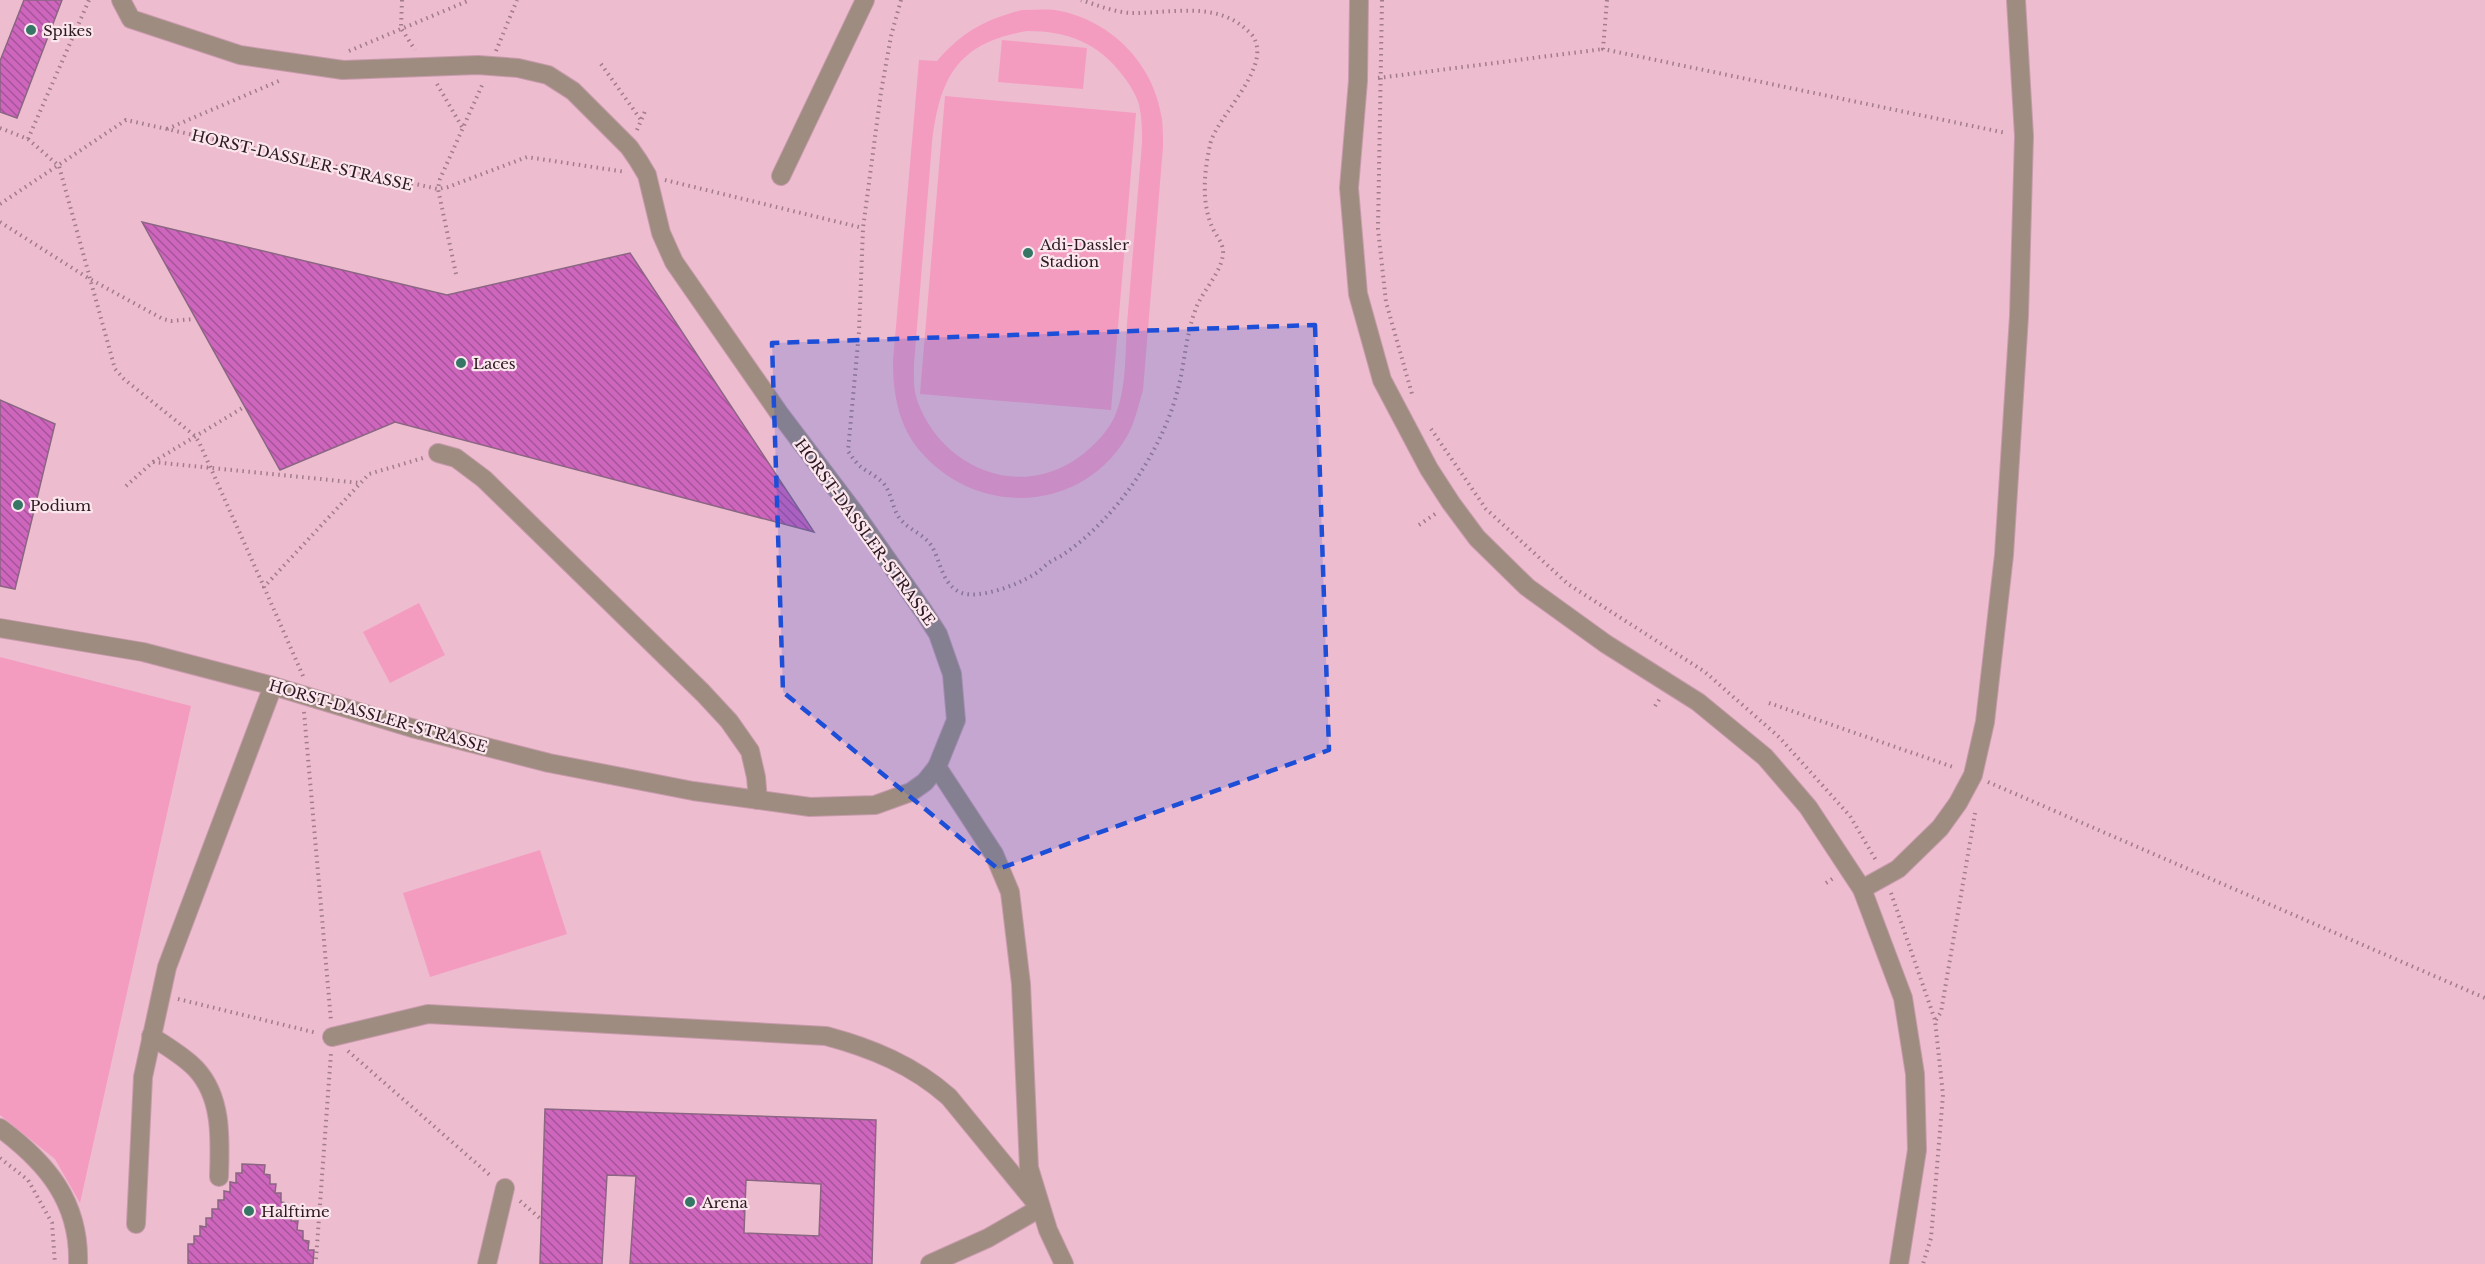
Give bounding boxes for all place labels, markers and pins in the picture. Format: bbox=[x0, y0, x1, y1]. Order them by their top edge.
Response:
place label: Spikes bbox=[43, 21, 92, 40]
marker: Spikes bbox=[24, 23, 38, 37]
place label: Adi-Dassler Stadion bbox=[1039, 235, 1130, 271]
marker: Adi-Dassler Stadion bbox=[1021, 246, 1035, 260]
place label: Laces bbox=[473, 354, 516, 373]
marker: Laces bbox=[454, 356, 468, 370]
place label: Podium bbox=[30, 496, 91, 515]
marker: Podium bbox=[11, 498, 25, 512]
place label: Arena bbox=[701, 1193, 749, 1212]
marker: Arena bbox=[683, 1195, 697, 1209]
place label: Halftime bbox=[261, 1202, 330, 1221]
marker: Halftime bbox=[242, 1204, 256, 1218]

